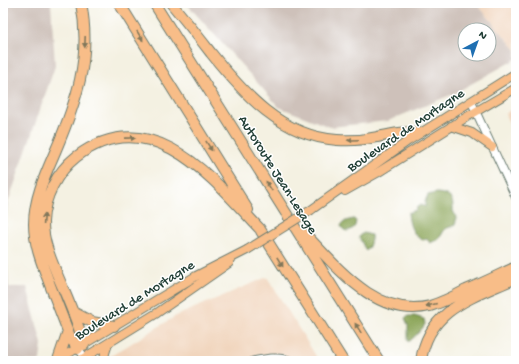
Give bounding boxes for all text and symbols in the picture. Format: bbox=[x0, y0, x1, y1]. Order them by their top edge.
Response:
north arrow bbox=[457, 22, 497, 62]
text: N bbox=[476, 29, 489, 43]
one-way arrow bbox=[136, 31, 144, 41]
one-way arrow bbox=[81, 36, 88, 48]
street label: Boulevard de Mortagne bbox=[344, 85, 469, 177]
street label: Autoroute Jean-Lesage bbox=[233, 113, 321, 238]
one-way arrow bbox=[124, 135, 137, 141]
one-way arrow bbox=[347, 136, 359, 143]
one-way arrow bbox=[205, 140, 212, 152]
one-way arrow bbox=[266, 180, 273, 192]
one-way arrow bbox=[40, 213, 47, 225]
one-way arrow bbox=[277, 256, 284, 268]
street label: Boulevard de Mortagne bbox=[72, 257, 199, 345]
one-way arrow bbox=[424, 302, 436, 308]
one-way arrow bbox=[355, 322, 362, 334]

